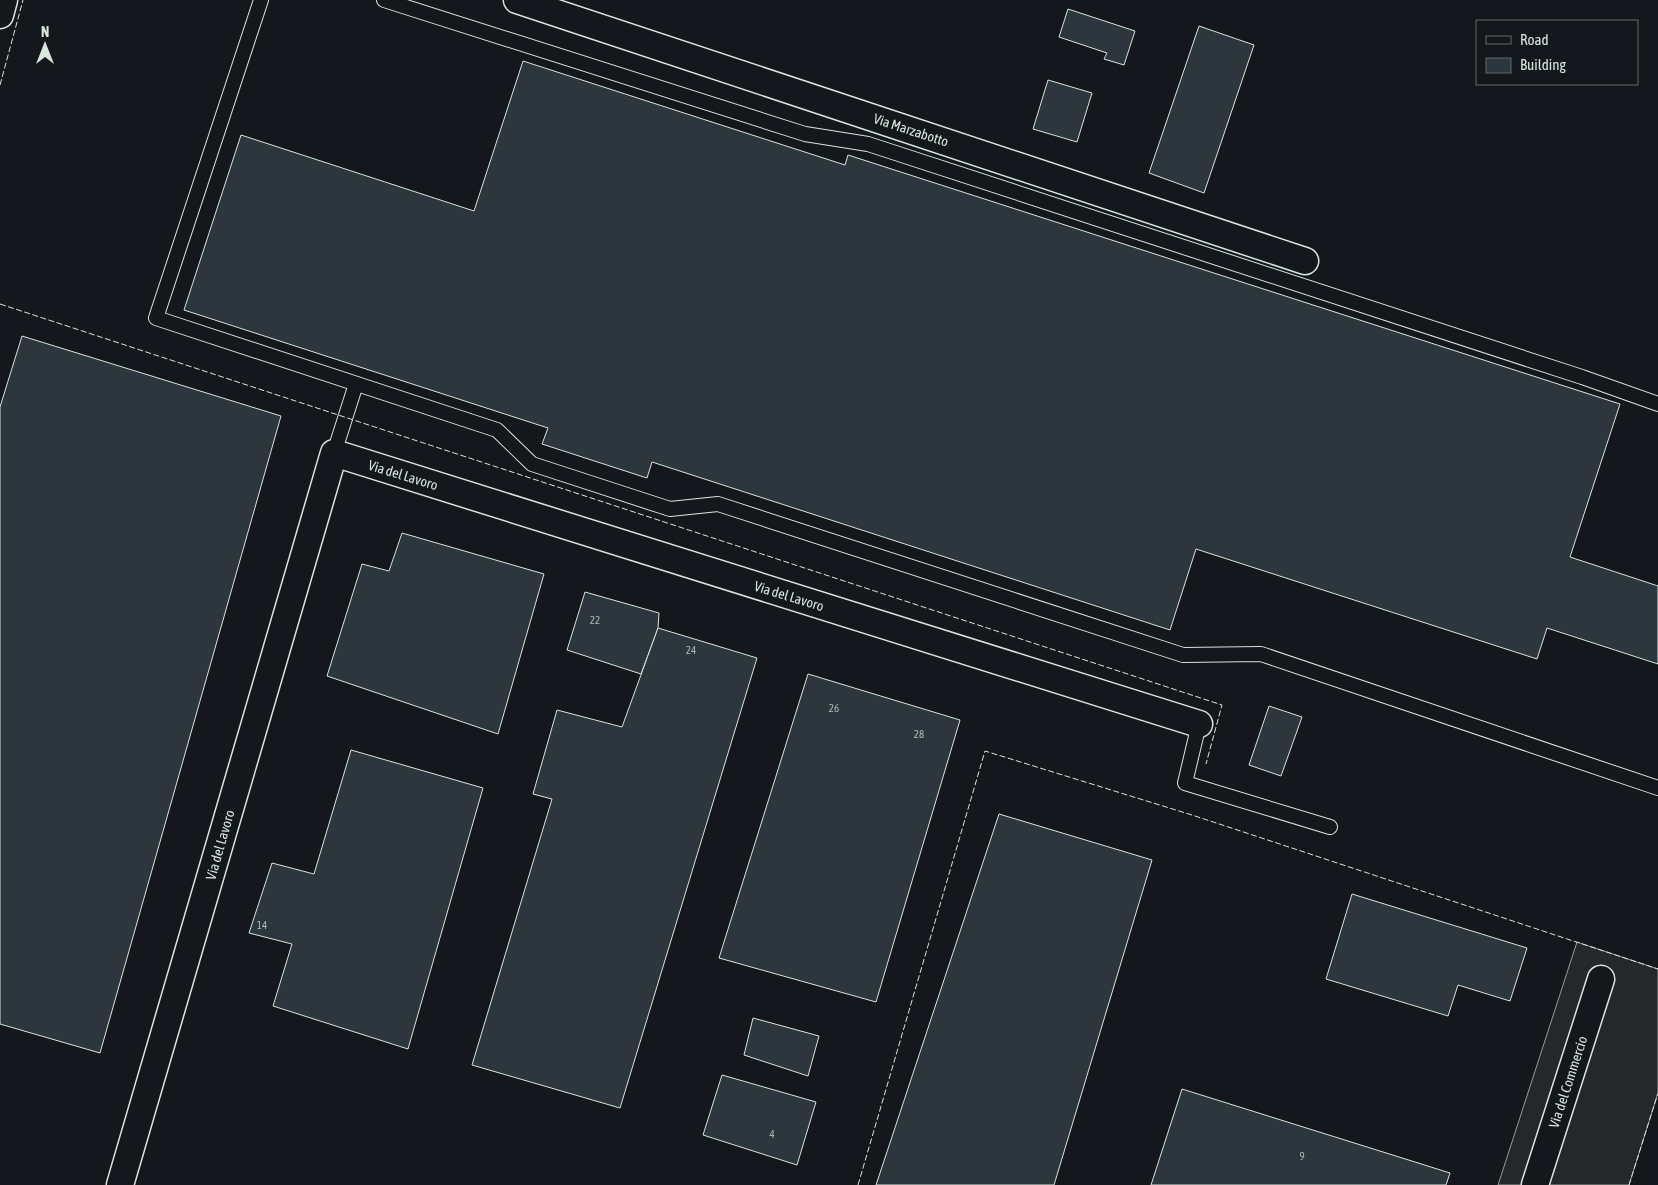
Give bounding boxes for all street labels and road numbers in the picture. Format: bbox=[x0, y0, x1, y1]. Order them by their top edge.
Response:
street label: Via Marzabotto bbox=[872, 110, 950, 150]
street label: Via del Lavoro bbox=[366, 457, 440, 493]
street label: Via del Lavoro bbox=[752, 578, 826, 614]
street label: Via del Lavoro bbox=[202, 808, 238, 882]
street label: Via del Commercio bbox=[1546, 1034, 1590, 1130]

